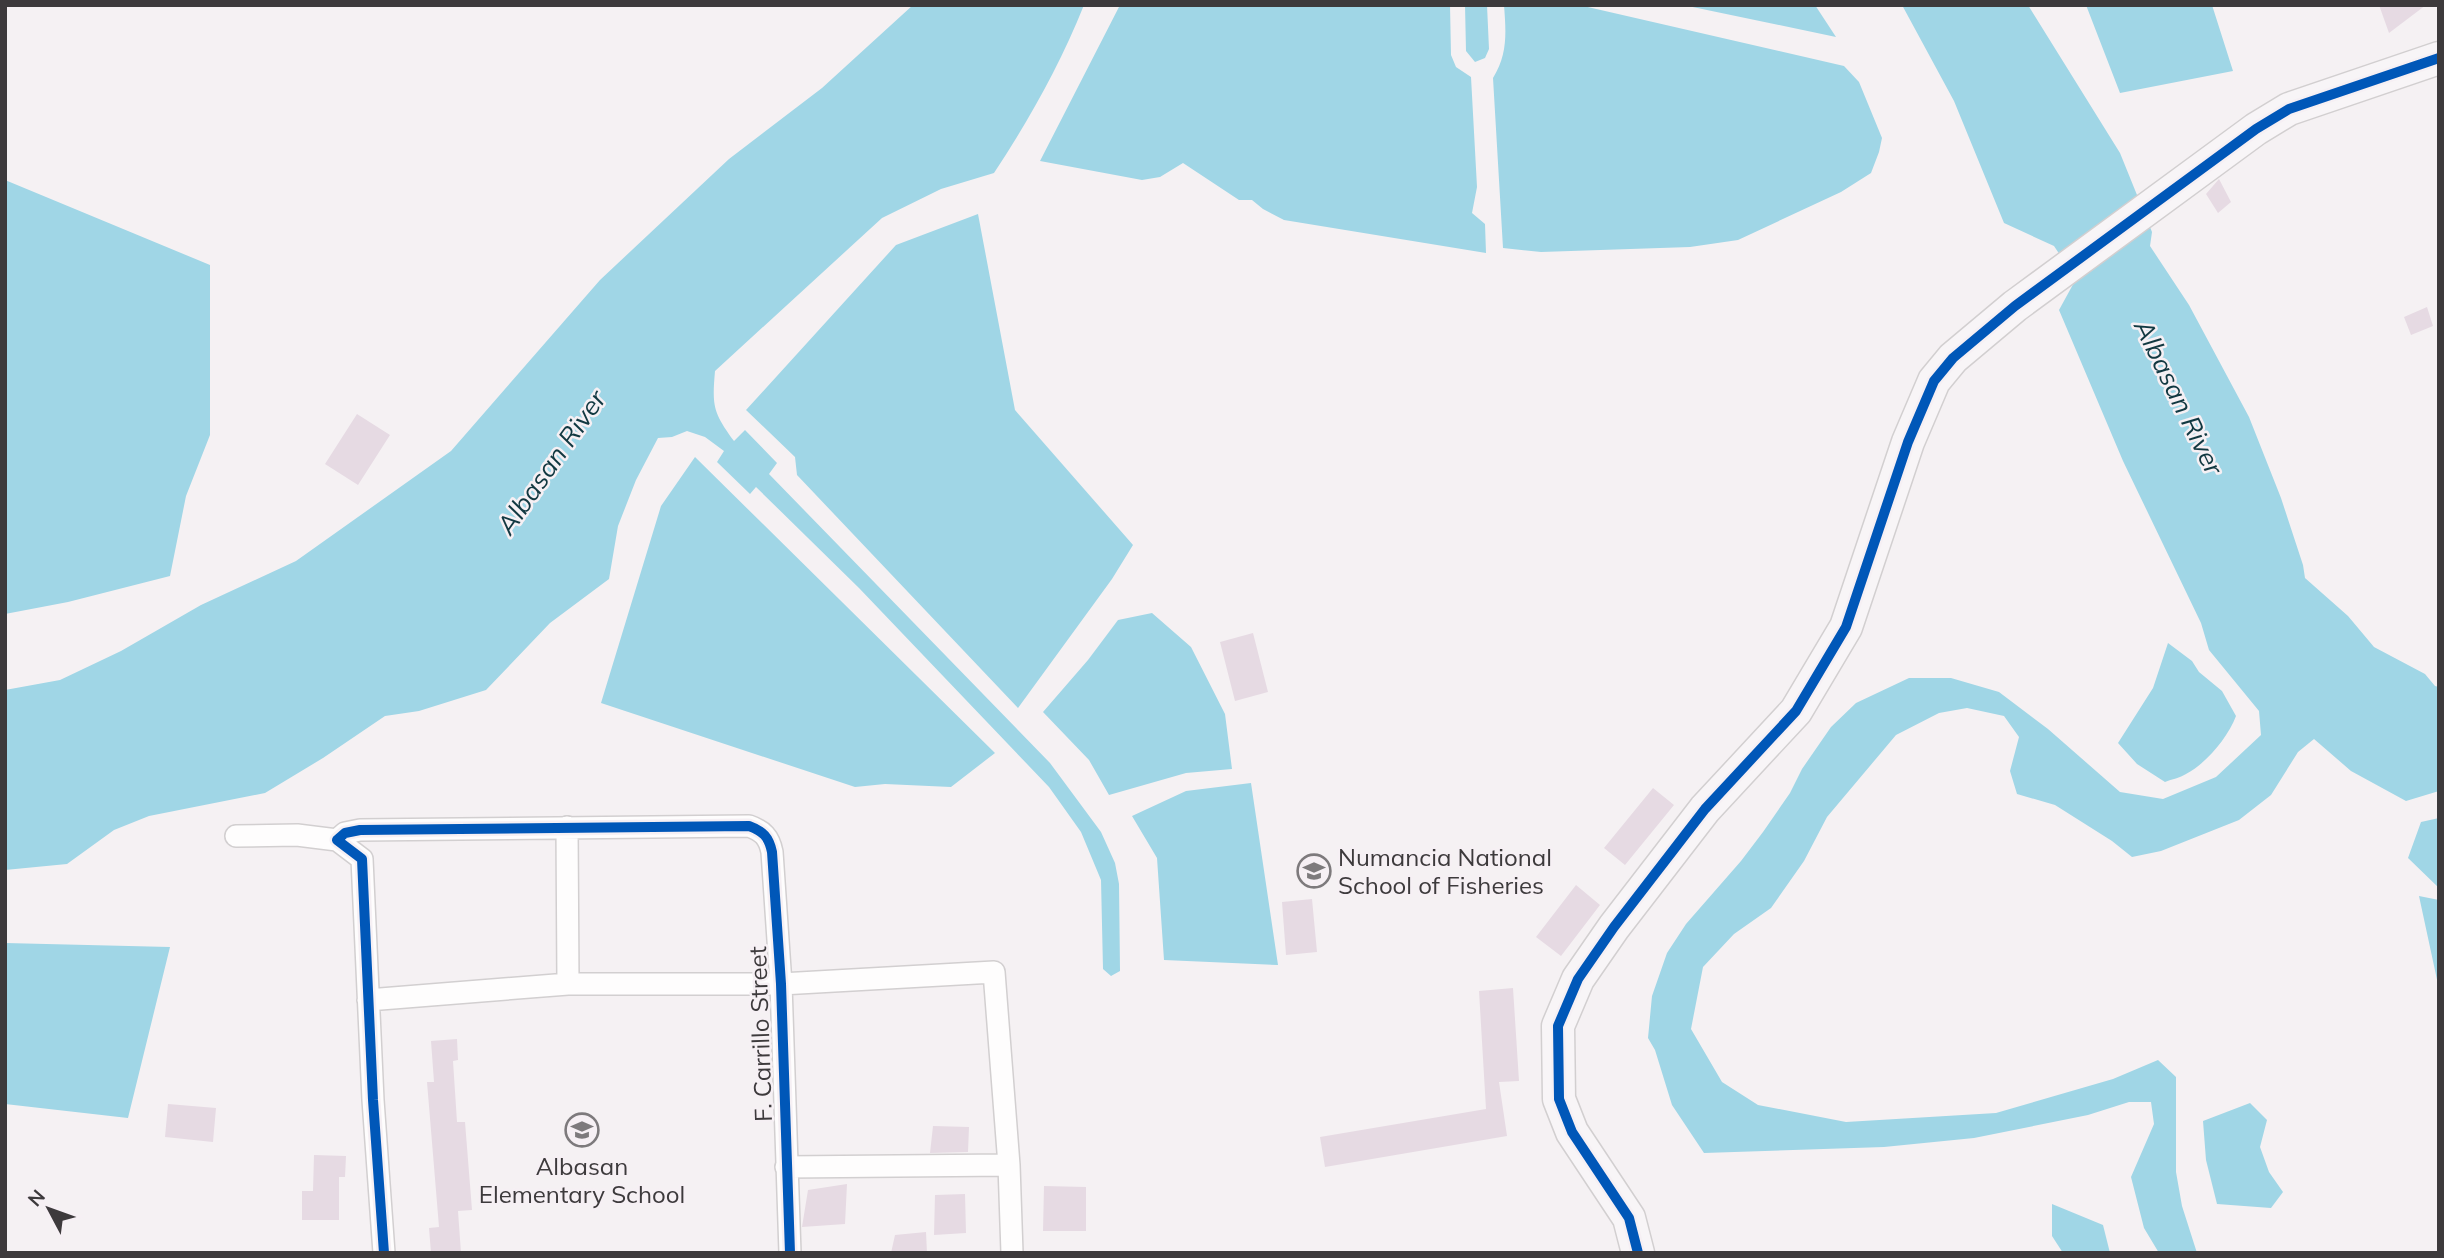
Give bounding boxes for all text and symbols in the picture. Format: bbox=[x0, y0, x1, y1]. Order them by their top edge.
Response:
water label: Albasan River bbox=[2127, 313, 2231, 481]
water label: Albasan River bbox=[489, 382, 614, 541]
place label: Numancia National School of Fisheries bbox=[1338, 842, 1552, 900]
school or university icon: Numancia National School of Fisheries bbox=[1295, 852, 1333, 890]
street label: F. Carrillo Street bbox=[742, 946, 778, 1122]
school or university icon: Albasan Elementary School bbox=[563, 1111, 601, 1149]
place label: Albasan Elementary School bbox=[479, 1151, 685, 1209]
north arrow bbox=[14, 1174, 84, 1244]
text: N bbox=[22, 1185, 50, 1211]

